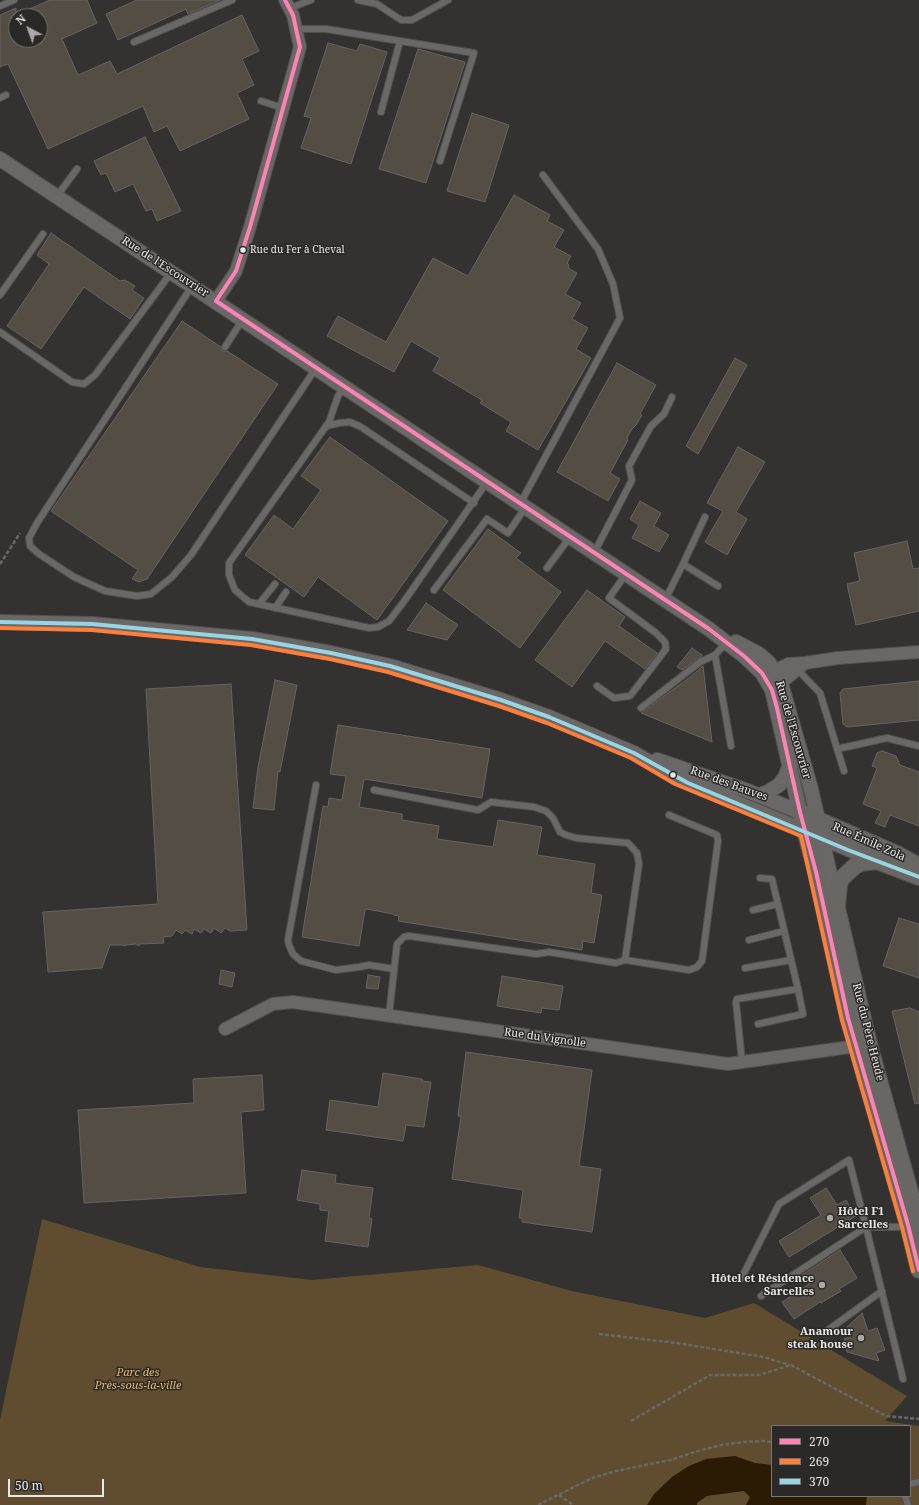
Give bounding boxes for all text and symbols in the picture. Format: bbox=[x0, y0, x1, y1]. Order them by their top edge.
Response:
north arrow bbox=[8, 8, 48, 48]
text: N bbox=[12, 11, 29, 28]
street label: Rue de l'Escouvrier bbox=[119, 234, 211, 300]
place label: Rue du Fer à Cheval bbox=[250, 244, 345, 256]
marker: Rue du Fer à Cheval bbox=[238, 245, 248, 255]
street label: Rue de l'Escouvrier bbox=[773, 680, 813, 780]
street label: Rue des Bauves bbox=[689, 764, 769, 804]
unlabelled marker bbox=[668, 770, 678, 780]
street label: Rue Émile Zola bbox=[831, 820, 907, 864]
street label: Rue du Père Heude bbox=[849, 982, 887, 1082]
street label: Rue du Vignolle bbox=[503, 1026, 587, 1050]
place label: Hôtel F1 Sarcelles bbox=[838, 1205, 888, 1231]
marker: Hôtel F1 Sarcelles bbox=[825, 1213, 835, 1223]
place label: Hôtel et Résidence Sarcelles bbox=[711, 1272, 814, 1298]
marker: Hôtel et Résidence Sarcelles bbox=[817, 1280, 827, 1290]
place label: Anamour steak house bbox=[787, 1325, 853, 1351]
marker: Anamour steak house bbox=[856, 1333, 866, 1343]
park label: Parc des Près-sous-la-ville bbox=[95, 1366, 181, 1392]
legend bbox=[771, 1425, 911, 1497]
text: 270 bbox=[809, 1433, 829, 1450]
text: 269 bbox=[809, 1453, 829, 1470]
scale bar bbox=[10, 1471, 106, 1497]
text: 370 bbox=[809, 1473, 829, 1490]
text: 50 m bbox=[15, 1477, 43, 1494]

